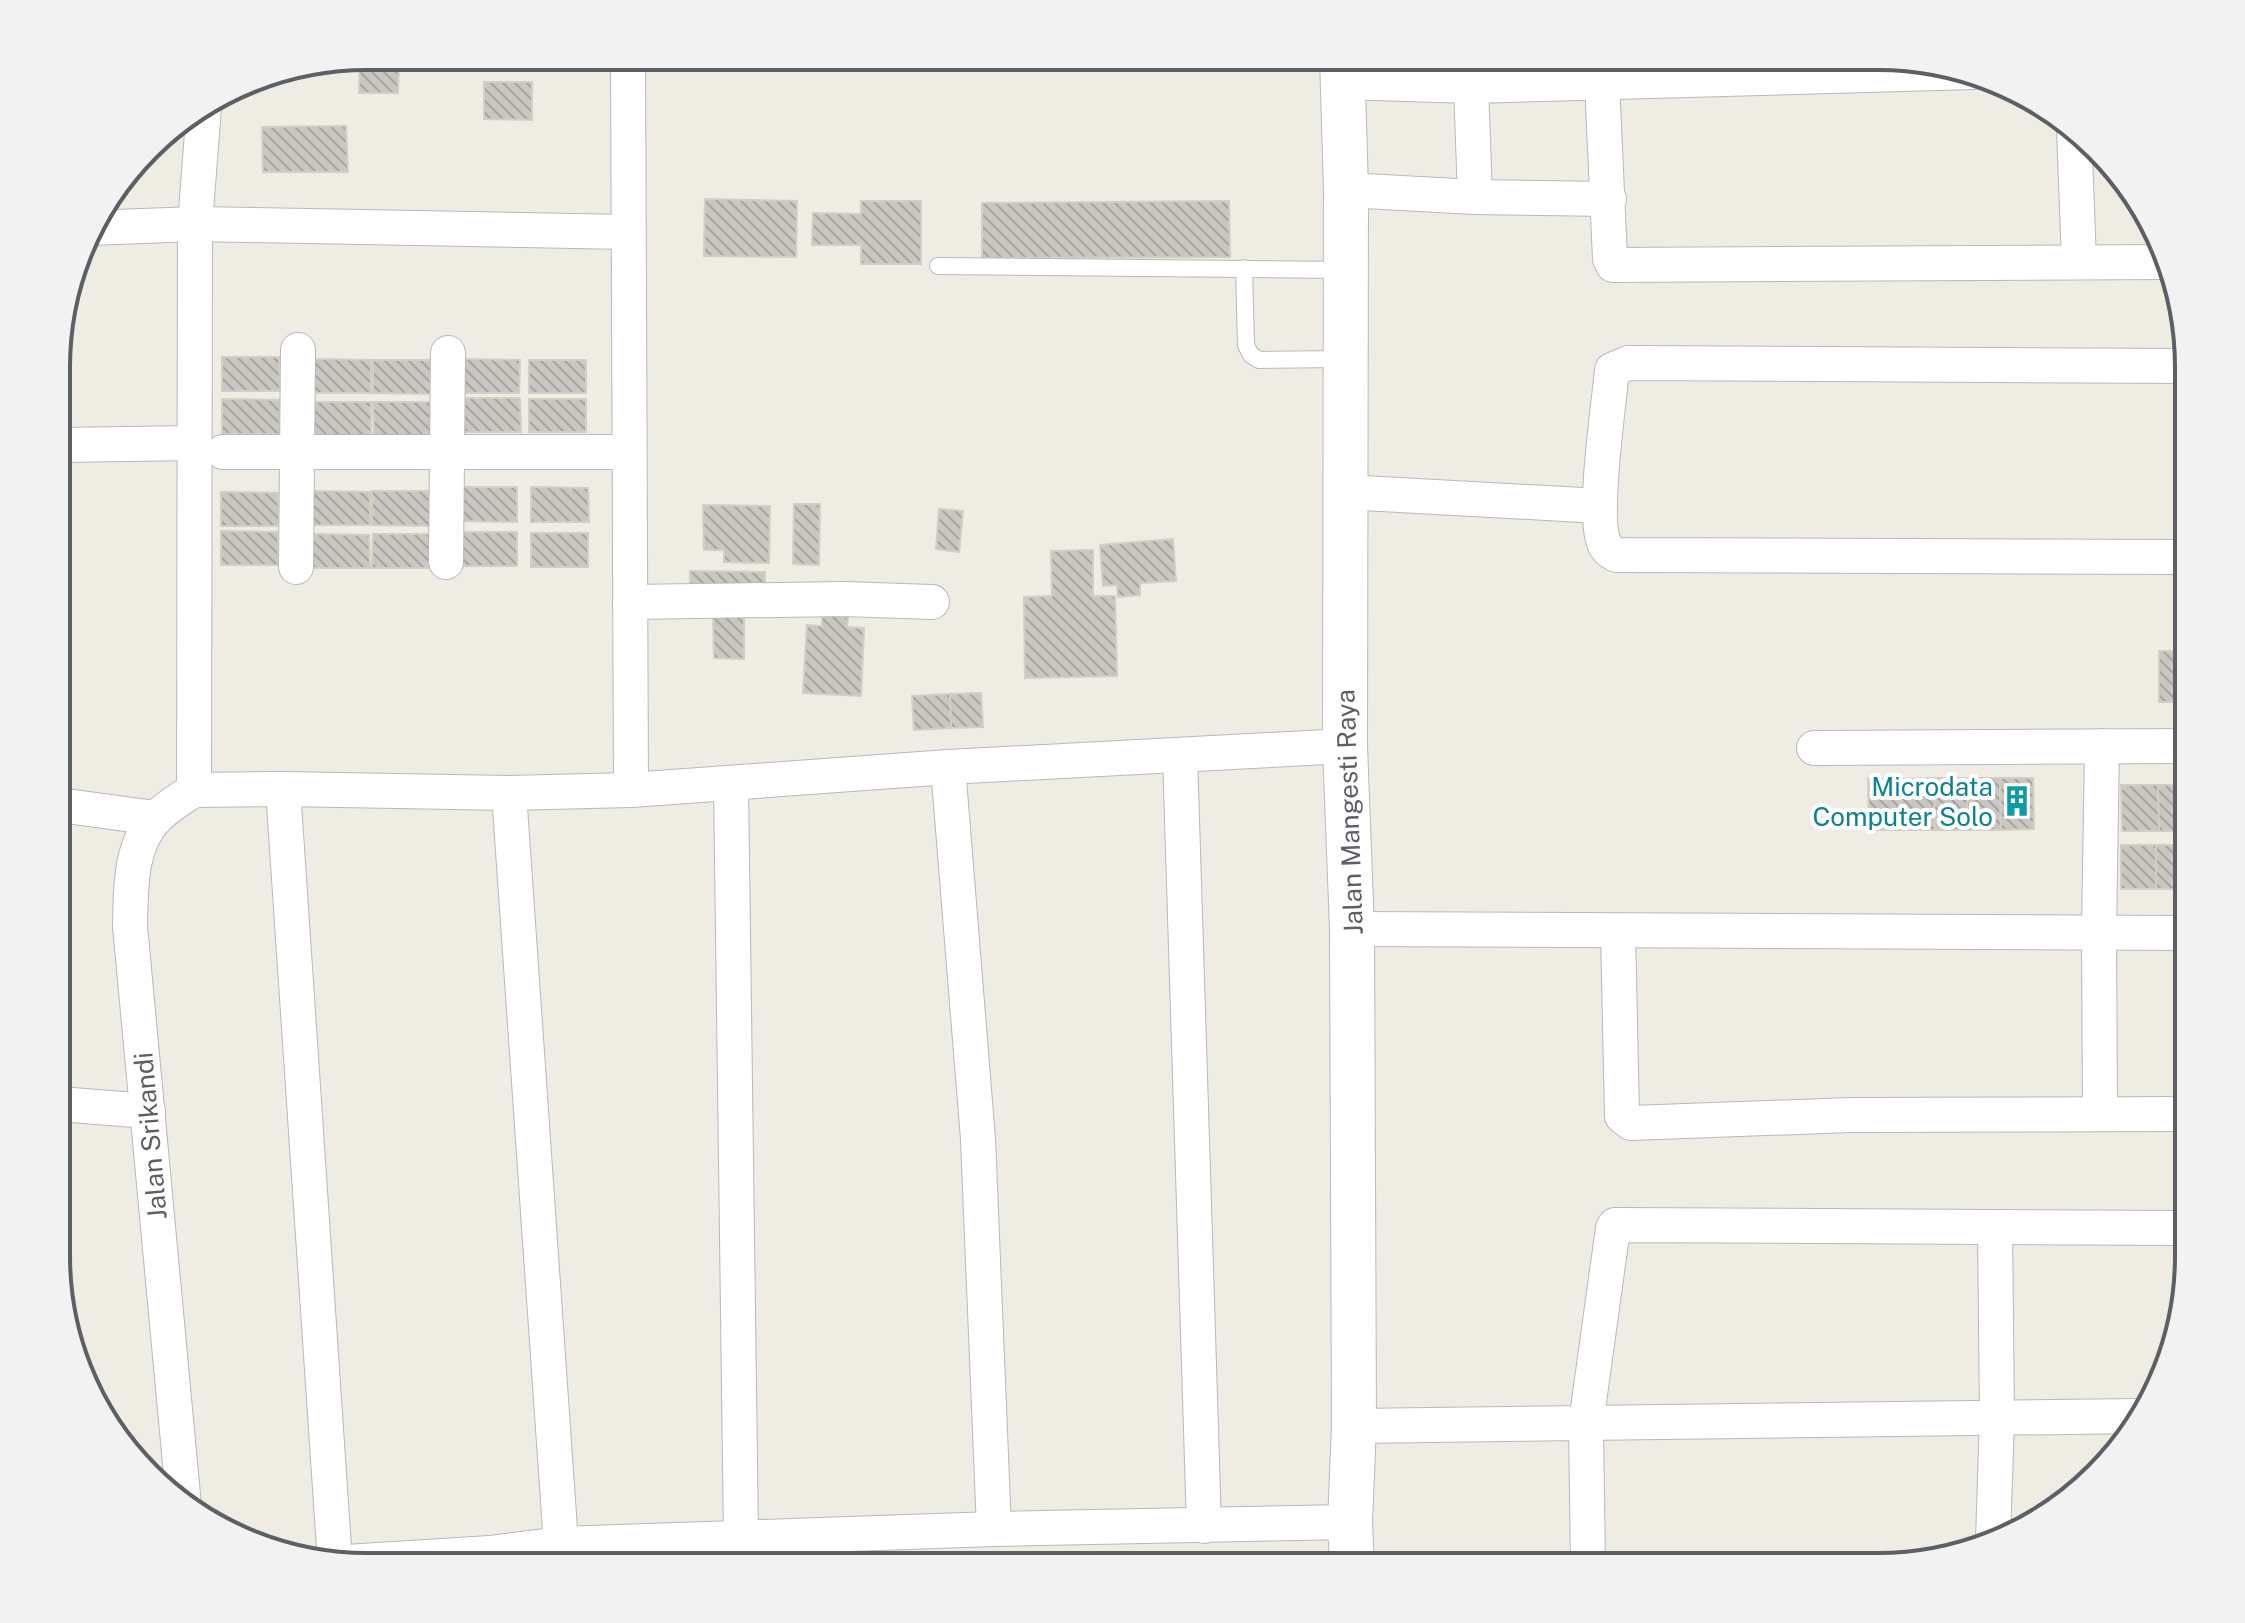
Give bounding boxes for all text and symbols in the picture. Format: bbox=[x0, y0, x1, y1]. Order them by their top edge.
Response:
street label: Jalan Mangesti Raya bbox=[1329, 689, 1369, 935]
place label: Microdata Computer Solo bbox=[1812, 771, 1993, 832]
building icon: Microdata Computer Solo bbox=[2000, 784, 2034, 818]
street label: Jalan Srikandi bbox=[127, 1051, 173, 1221]

